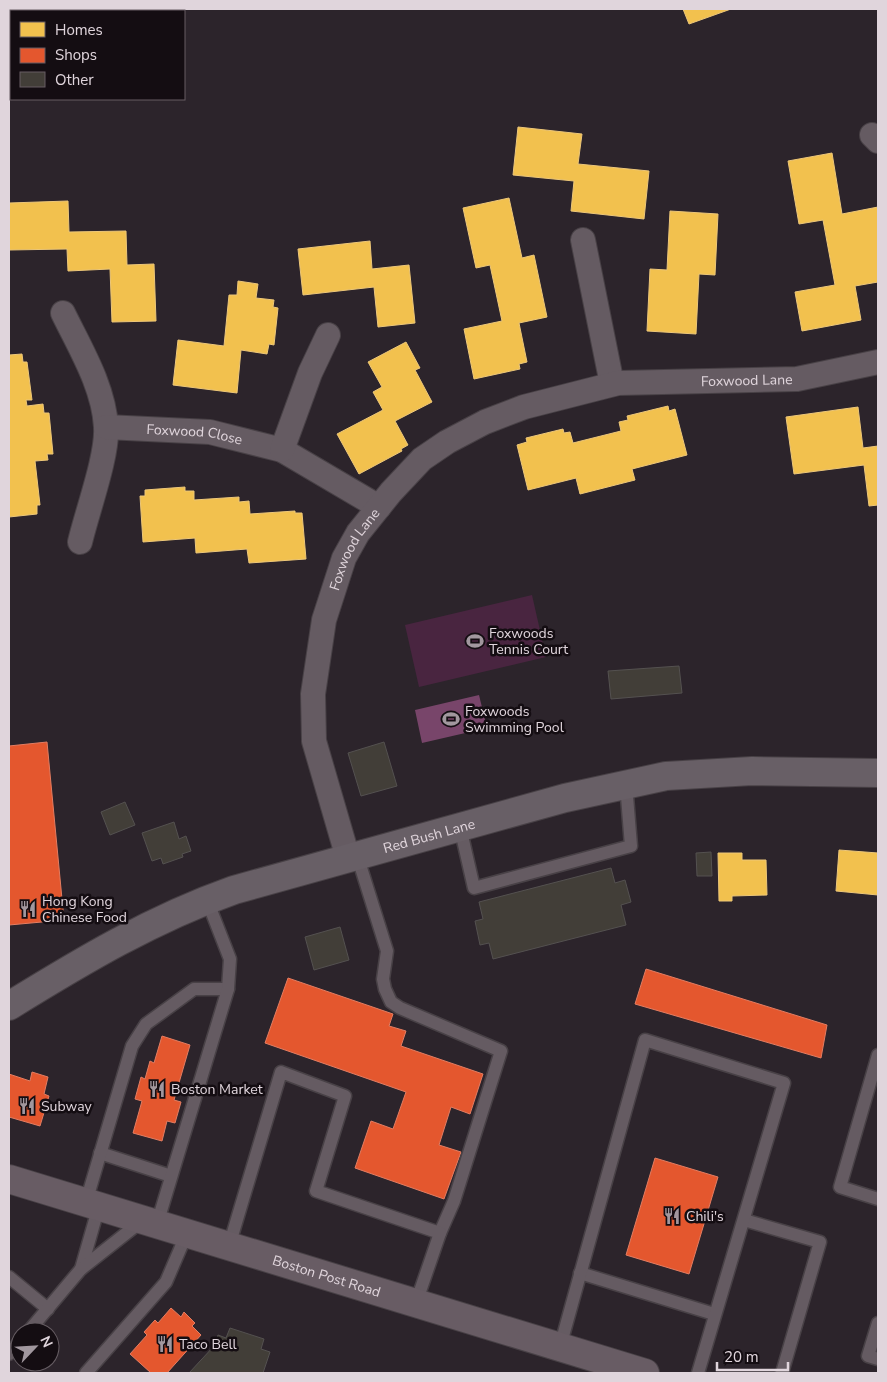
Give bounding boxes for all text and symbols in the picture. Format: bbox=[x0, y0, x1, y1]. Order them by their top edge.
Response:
legend bbox=[10, 10, 185, 100]
text: Homes bbox=[55, 20, 103, 40]
text: Shops bbox=[55, 45, 97, 65]
text: Other bbox=[55, 70, 94, 90]
street label: Foxwood Lane bbox=[701, 370, 793, 391]
street label: Foxwood Close bbox=[146, 419, 245, 449]
street label: Foxwood Lane bbox=[325, 504, 384, 593]
place label: Foxwoods Tennis Court bbox=[489, 624, 568, 659]
sports icon: Foxwoods Tennis Court bbox=[465, 631, 485, 651]
place label: Foxwoods Swimming Pool bbox=[465, 702, 565, 737]
sports icon: Foxwoods Swimming Pool bbox=[441, 709, 461, 729]
street label: Red Bush Lane bbox=[381, 814, 477, 858]
place label: Hong Kong Chinese Food bbox=[42, 892, 127, 927]
restaurant icon: Hong Kong Chinese Food bbox=[18, 899, 38, 919]
restaurant icon: Boston Market bbox=[147, 1079, 167, 1099]
place label: Boston Market bbox=[171, 1080, 263, 1099]
restaurant icon: Subway bbox=[17, 1096, 37, 1116]
place label: Subway bbox=[41, 1097, 93, 1116]
restaurant icon: Chili's bbox=[662, 1206, 682, 1226]
place label: Chili's bbox=[686, 1207, 724, 1226]
street label: Boston Post Road bbox=[270, 1250, 383, 1301]
north arrow bbox=[10, 1322, 60, 1372]
text: N bbox=[36, 1333, 57, 1350]
restaurant icon: Taco Bell bbox=[155, 1334, 175, 1354]
place label: Taco Bell bbox=[179, 1335, 238, 1354]
scale bar bbox=[717, 1340, 788, 1372]
text: 20 m bbox=[724, 1347, 759, 1367]

